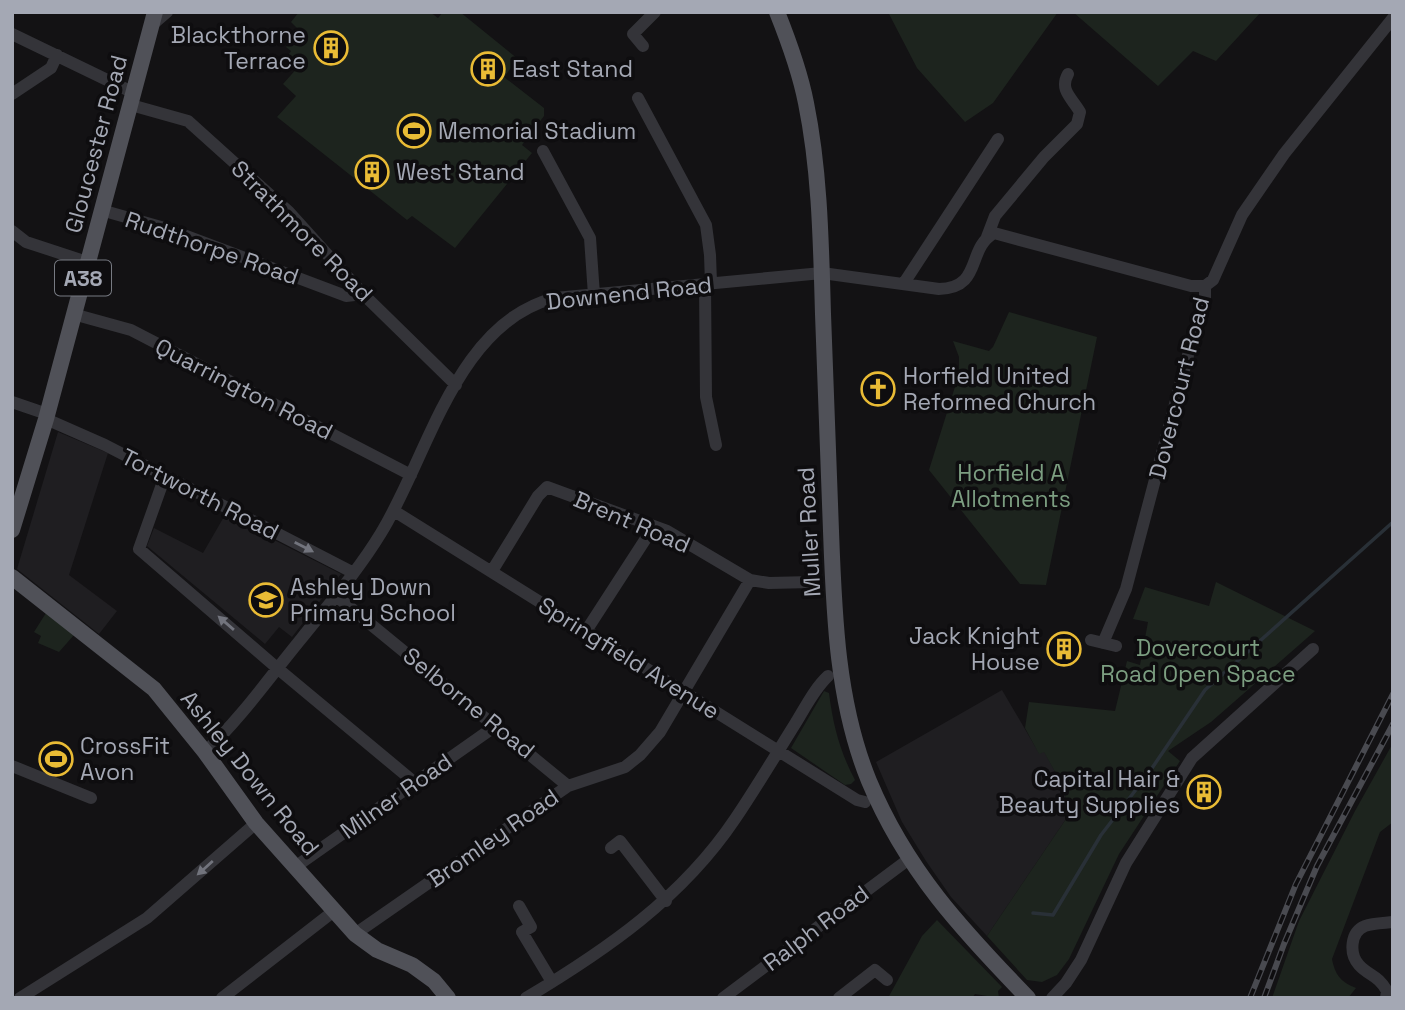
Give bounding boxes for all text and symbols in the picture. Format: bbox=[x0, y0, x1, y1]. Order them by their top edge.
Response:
place label: Blackthorne Terrace bbox=[171, 20, 306, 76]
building icon: Blackthorne Terrace bbox=[312, 29, 350, 67]
building icon: East Stand bbox=[469, 50, 507, 88]
street label: Gloucester Road bbox=[58, 52, 134, 236]
place label: East Stand bbox=[512, 54, 633, 84]
sports icon: Memorial Stadium bbox=[395, 112, 433, 150]
place label: Memorial Stadium bbox=[438, 116, 636, 146]
building icon: West Stand bbox=[353, 153, 391, 191]
street label: Strathmore Road bbox=[225, 154, 379, 308]
place label: West Stand bbox=[396, 157, 525, 187]
street label: Rudthorpe Road bbox=[121, 204, 303, 292]
road number: A38 bbox=[55, 260, 111, 296]
street label: Downend Road bbox=[545, 269, 713, 317]
street label: Dovercourt Road bbox=[1142, 294, 1216, 482]
street label: Quarrington Road bbox=[150, 331, 338, 447]
place label: Horfield United Reformed Church bbox=[903, 361, 1096, 417]
church icon: Horfield United Reformed Church bbox=[859, 370, 897, 408]
street label: Tortworth Road bbox=[116, 441, 284, 547]
park label: Horfield A Allotments bbox=[951, 458, 1071, 514]
street label: Muller Road bbox=[791, 466, 827, 598]
street label: Brent Road bbox=[569, 484, 695, 560]
one-way arrow bbox=[294, 542, 314, 553]
place label: Ashley Down Primary School bbox=[290, 572, 456, 628]
school or university icon: Ashley Down Primary School bbox=[247, 581, 285, 619]
street label: Springfield Avenue bbox=[533, 590, 725, 726]
one-way arrow bbox=[217, 616, 234, 631]
place label: Jack Knight House bbox=[909, 621, 1040, 677]
building icon: Jack Knight House bbox=[1045, 630, 1083, 668]
park label: Dovercourt Road Open Space bbox=[1100, 633, 1296, 689]
street label: Selborne Road bbox=[397, 641, 541, 765]
street label: Ashley Down Road bbox=[174, 684, 326, 862]
place label: CrossFit Avon bbox=[80, 731, 170, 787]
sports icon: CrossFit Avon bbox=[37, 740, 75, 778]
street label: Milner Road bbox=[334, 746, 458, 846]
place label: Capital Hair & Beauty Supplies bbox=[999, 764, 1180, 820]
building icon: Capital Hair & Beauty Supplies bbox=[1185, 773, 1223, 811]
street label: Bromley Road bbox=[422, 782, 564, 894]
one-way arrow bbox=[196, 860, 214, 876]
street label: Ralph Road bbox=[757, 879, 875, 977]

